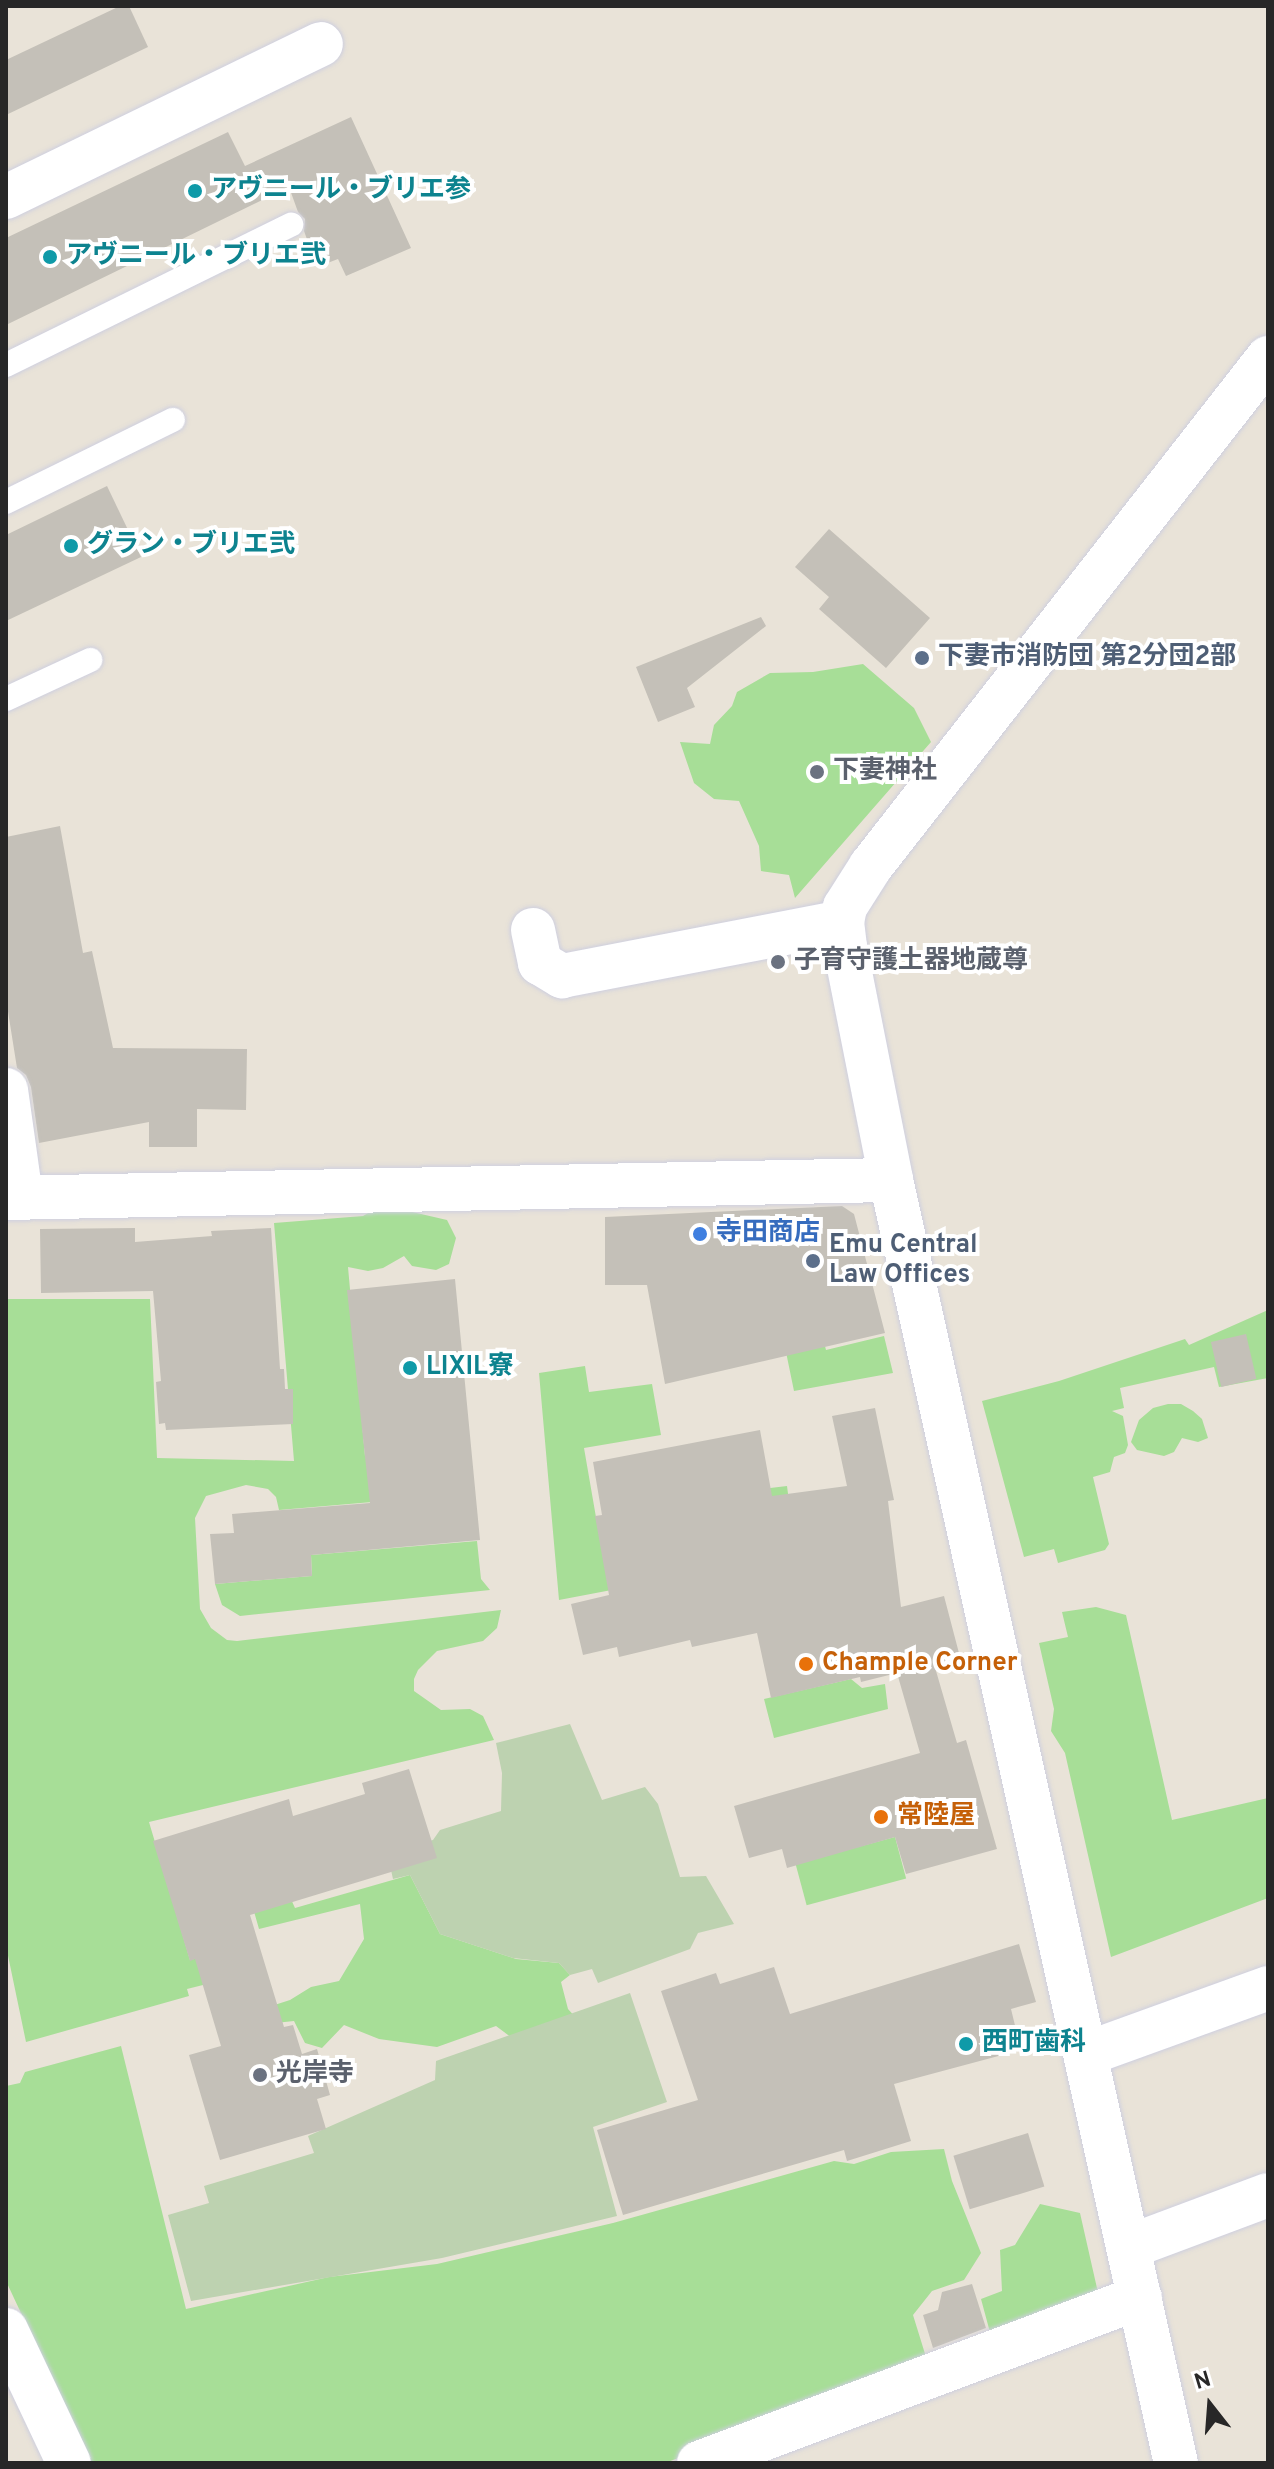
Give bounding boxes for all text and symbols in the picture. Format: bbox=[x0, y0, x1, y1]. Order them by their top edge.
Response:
place label: アヴニール・ブリエ参 bbox=[211, 175, 471, 207]
marker: アヴニール・ブリエ参 bbox=[186, 182, 204, 200]
place label: アヴニール・ブリエ弐 bbox=[66, 241, 326, 273]
marker: アヴニール・ブリエ弐 bbox=[41, 248, 59, 266]
place label: グラン・ブリエ弐 bbox=[87, 530, 295, 562]
marker: グラン・ブリエ弐 bbox=[62, 537, 80, 555]
place label: 下妻市消防団 第2分団2部 bbox=[938, 642, 1236, 674]
marker: 下妻市消防団 第2分団2部 bbox=[913, 649, 931, 667]
place label: 下妻神社 bbox=[833, 756, 937, 788]
marker: 下妻神社 bbox=[808, 763, 826, 781]
place label: 子育守護土器地蔵尊 bbox=[794, 946, 1028, 978]
marker: 子育守護土器地蔵尊 bbox=[769, 953, 787, 971]
place label: 寺田商店 bbox=[716, 1218, 820, 1250]
marker: 寺田商店 bbox=[691, 1225, 709, 1243]
place label: Emu Central Law Offices bbox=[829, 1230, 978, 1292]
marker: Emu Central Law Offices bbox=[804, 1252, 822, 1270]
place label: LIXIL寮 bbox=[426, 1352, 514, 1384]
marker: LIXIL寮 bbox=[401, 1359, 419, 1377]
place label: Chample Corner bbox=[822, 1648, 1018, 1680]
marker: Chample Corner bbox=[797, 1655, 815, 1673]
place label: 常陸屋 bbox=[897, 1801, 975, 1833]
marker: 常陸屋 bbox=[872, 1808, 890, 1826]
place label: 西町歯科 bbox=[982, 2028, 1086, 2060]
marker: 西町歯科 bbox=[957, 2035, 975, 2053]
place label: 光岸寺 bbox=[276, 2059, 354, 2091]
marker: 光岸寺 bbox=[251, 2066, 269, 2084]
north arrow bbox=[1170, 2365, 1250, 2445]
text: N bbox=[1191, 2366, 1214, 2397]

